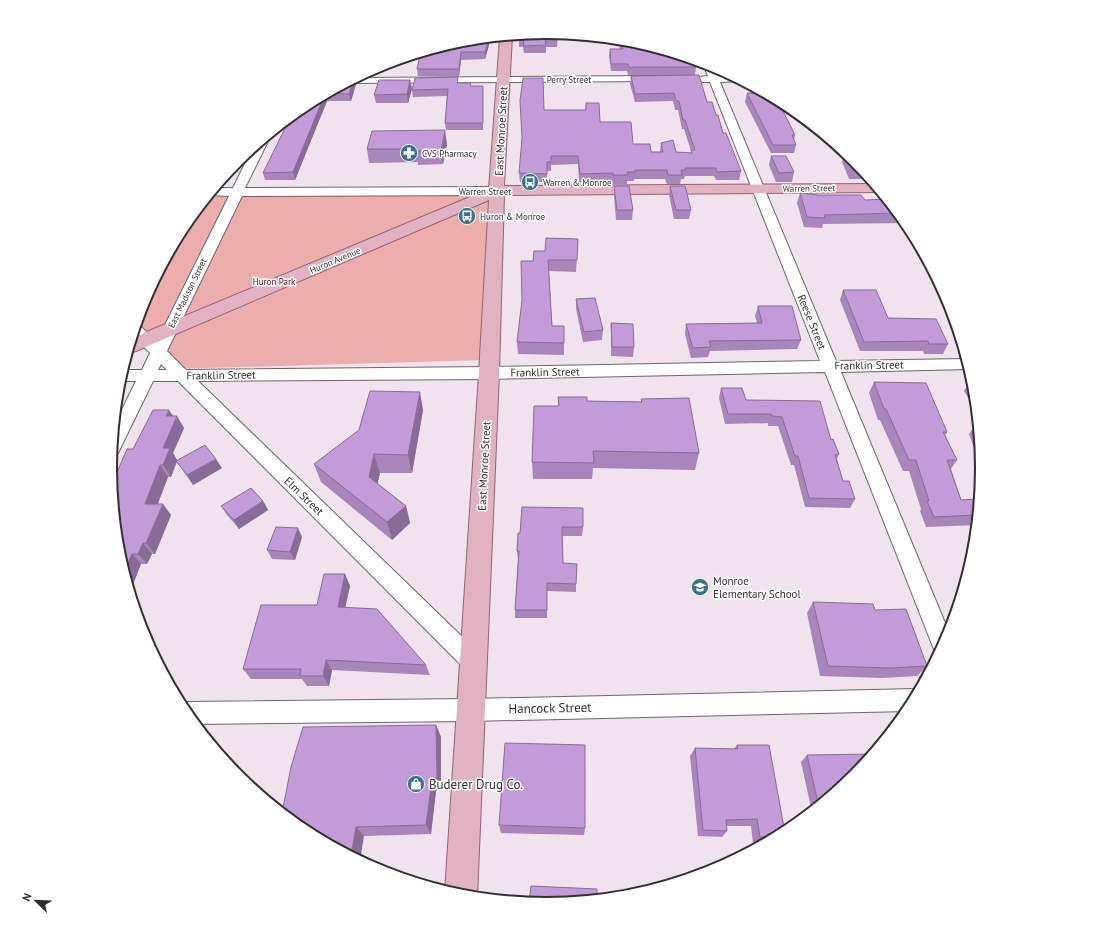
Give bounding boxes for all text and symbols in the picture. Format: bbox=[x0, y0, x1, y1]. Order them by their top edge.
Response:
street label: Perry Street bbox=[547, 74, 591, 85]
street label: East Monroe Street bbox=[492, 86, 510, 176]
pharmacy icon: CVS Pharmacy bbox=[399, 143, 419, 163]
place label: CVS Pharmacy bbox=[422, 148, 477, 159]
bus stop icon: Warren & Monroe bbox=[520, 172, 540, 192]
place label: Warren & Monroe bbox=[543, 177, 612, 188]
street label: Warren Street bbox=[783, 182, 835, 194]
street label: Warren Street bbox=[459, 186, 511, 197]
bus stop icon: Huron & Monroe bbox=[457, 206, 477, 226]
place label: Huron & Monroe bbox=[480, 211, 546, 222]
street label: Huron Avenue bbox=[308, 244, 362, 276]
street label: East Madison Street bbox=[165, 256, 209, 330]
park label: Huron Park bbox=[253, 276, 296, 287]
street label: Reese Street bbox=[795, 292, 830, 352]
street label: Franklin Street bbox=[834, 357, 904, 373]
street label: Franklin Street bbox=[510, 364, 580, 380]
street label: Franklin Street bbox=[186, 367, 256, 383]
street label: East Monroe Street bbox=[475, 421, 493, 511]
street label: Elm Street bbox=[281, 474, 327, 518]
place label: Monroe Elementary School bbox=[713, 574, 801, 601]
school or university icon: Monroe Elementary School bbox=[690, 577, 710, 597]
street label: Hancock Street bbox=[508, 699, 592, 717]
shop icon: Buderer Drug Co. bbox=[406, 774, 426, 794]
place label: Buderer Drug Co. bbox=[429, 776, 523, 793]
north arrow bbox=[16, 881, 56, 921]
text: N bbox=[19, 891, 35, 903]

